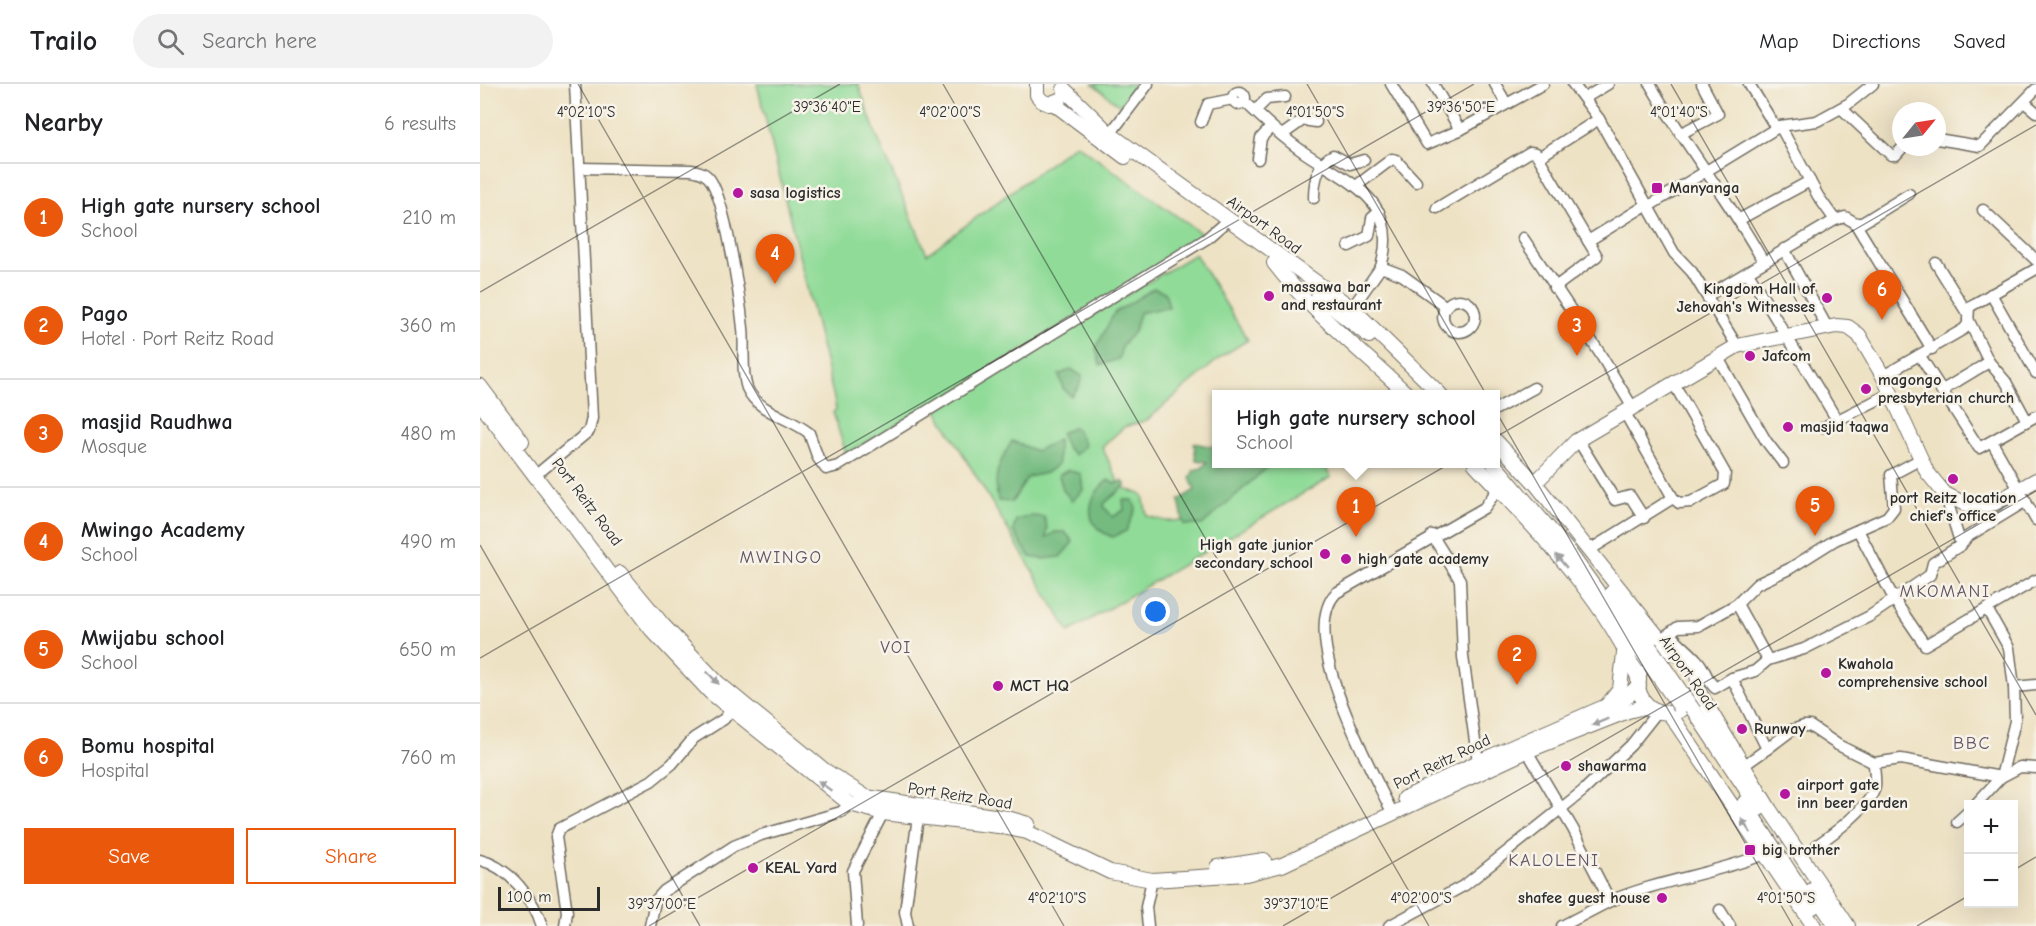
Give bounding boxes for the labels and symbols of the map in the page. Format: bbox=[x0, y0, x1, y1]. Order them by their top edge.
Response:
text: 39°36'40"E bbox=[793, 98, 861, 116]
text: 39°36'50"E bbox=[1427, 98, 1495, 116]
north arrow bbox=[1892, 102, 1946, 156]
text: 4°02'10"S bbox=[557, 103, 615, 121]
text: 4°02'00"S bbox=[919, 103, 981, 121]
text: 4°01'50"S bbox=[1286, 103, 1344, 121]
text: 4°01'40"S bbox=[1650, 103, 1708, 121]
place label: Manyanga bbox=[1669, 179, 1739, 197]
marker: Manyanga bbox=[1650, 181, 1664, 195]
place label: sasa logistics bbox=[750, 184, 841, 202]
marker: sasa logistics bbox=[731, 186, 745, 200]
street label: Airport Road bbox=[1223, 192, 1305, 258]
pin: 4 bbox=[756, 234, 794, 284]
pin: 6 bbox=[1862, 270, 1902, 320]
place label: massawa bar and restaurant bbox=[1281, 278, 1383, 314]
place label: Kingdom Hall of Jehovah's Witnesses bbox=[1677, 280, 1816, 316]
marker: massawa bar and restaurant bbox=[1262, 289, 1276, 303]
marker: Kingdom Hall of Jehovah's Witnesses bbox=[1820, 291, 1834, 305]
pin: 3 bbox=[1558, 306, 1596, 356]
place label: Jafcom bbox=[1762, 347, 1811, 365]
marker: Jafcom bbox=[1743, 349, 1757, 363]
place label: magongo presbyterian church bbox=[1878, 371, 2014, 407]
marker: magongo presbyterian church bbox=[1859, 382, 1873, 396]
place label: masjid taqwa bbox=[1800, 418, 1889, 436]
marker: masjid taqwa bbox=[1781, 420, 1795, 434]
street label: Port Reitz Road bbox=[548, 454, 626, 550]
marker: port Reitz location chief's office bbox=[1946, 472, 1960, 486]
pin: 5 bbox=[1796, 486, 1834, 536]
pin: 1 bbox=[1336, 488, 1376, 537]
place label: port Reitz location chief's office bbox=[1890, 489, 2016, 525]
place label: High gate junior secondary school bbox=[1195, 536, 1314, 572]
district label: MWINGO bbox=[739, 547, 823, 568]
marker: High gate junior secondary school bbox=[1318, 547, 1332, 561]
place label: high gate academy bbox=[1358, 550, 1489, 568]
marker: high gate academy bbox=[1339, 552, 1353, 566]
one-way arrow bbox=[1555, 554, 1568, 569]
district label: MKOMANI bbox=[1900, 581, 1990, 602]
your location bbox=[1141, 597, 1170, 626]
street label: Airport Road bbox=[1656, 632, 1720, 714]
pin: 2 bbox=[1498, 636, 1536, 685]
district label: VOI bbox=[880, 637, 912, 658]
place label: Kwahola comprehensive school bbox=[1838, 655, 1988, 691]
marker: Kwahola comprehensive school bbox=[1819, 666, 1833, 680]
one-way arrow bbox=[705, 670, 719, 684]
place label: MCT HQ bbox=[1010, 677, 1069, 695]
marker: MCT HQ bbox=[991, 679, 1005, 693]
one-way arrow bbox=[1591, 718, 1609, 728]
place label: Runway bbox=[1754, 720, 1806, 738]
marker: Runway bbox=[1735, 722, 1749, 736]
street label: Port Reitz Road bbox=[1391, 731, 1493, 793]
district label: BBC bbox=[1953, 733, 1991, 754]
place label: shawarma bbox=[1578, 757, 1647, 775]
marker: shawarma bbox=[1559, 759, 1573, 773]
place label: airport gate inn beer garden bbox=[1797, 776, 1908, 812]
street label: Port Reitz Road bbox=[907, 779, 1013, 813]
one-way arrow bbox=[818, 780, 833, 792]
marker: airport gate inn beer garden bbox=[1778, 787, 1792, 801]
one-way arrow bbox=[1740, 817, 1751, 834]
place label: big brother bbox=[1762, 841, 1840, 859]
marker: big brother bbox=[1743, 843, 1757, 857]
district label: KALOLENI bbox=[1508, 850, 1600, 871]
place label: KEAL Yard bbox=[765, 859, 837, 877]
marker: KEAL Yard bbox=[746, 861, 760, 875]
scale bar bbox=[498, 884, 600, 912]
text: 4°02'10"S bbox=[1028, 889, 1086, 907]
text: 4°02'00"S bbox=[1390, 889, 1452, 907]
place label: shafee guest house bbox=[1518, 889, 1650, 907]
text: 4°01'50"S bbox=[1757, 889, 1815, 907]
marker: shafee guest house bbox=[1655, 891, 1669, 905]
text: 39°37'00"E bbox=[628, 895, 696, 913]
text: 39°37'10"E bbox=[1263, 895, 1329, 913]

